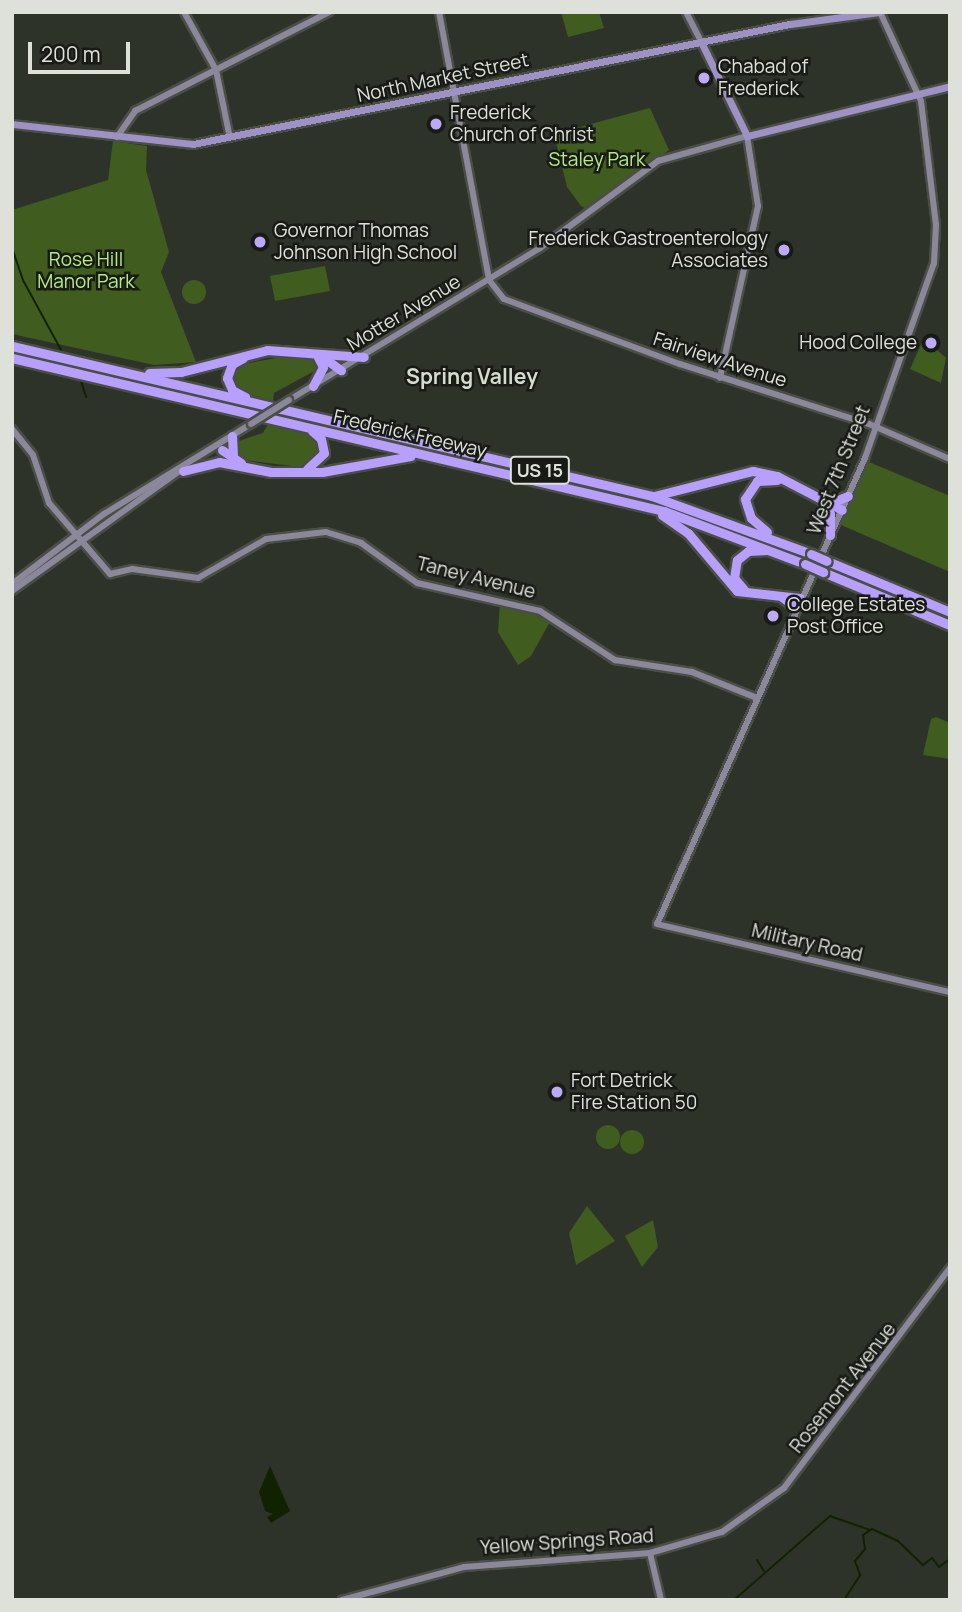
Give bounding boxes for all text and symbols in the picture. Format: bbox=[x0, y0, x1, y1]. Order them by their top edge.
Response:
scale bar bbox=[32, 28, 133, 72]
text: 200 m bbox=[41, 40, 101, 68]
street label: North Market Street bbox=[355, 49, 531, 107]
place label: Chabad of Frederick bbox=[718, 56, 808, 100]
marker: Chabad of Frederick bbox=[696, 70, 712, 86]
place label: Frederick Church of Christ bbox=[450, 102, 594, 146]
marker: Frederick Church of Christ bbox=[428, 116, 444, 132]
park label: Staley Park bbox=[549, 149, 645, 171]
place label: Governor Thomas Johnson High School bbox=[274, 220, 457, 264]
place label: Frederick Gastroenterology Associates bbox=[529, 228, 768, 272]
marker: Governor Thomas Johnson High School bbox=[252, 234, 268, 250]
marker: Frederick Gastroenterology Associates bbox=[774, 240, 794, 260]
park label: Rose Hill Manor Park bbox=[37, 249, 135, 293]
street label: Motter Avenue bbox=[343, 270, 465, 356]
street label: Fairview Avenue bbox=[650, 328, 790, 392]
place label: Hood College bbox=[799, 332, 917, 354]
marker: Hood College bbox=[923, 335, 939, 351]
district label: Spring Valley bbox=[406, 363, 538, 389]
street label: West 7th Street bbox=[803, 402, 875, 538]
street label: Frederick Freeway bbox=[331, 405, 489, 463]
road number: US 15 bbox=[508, 456, 572, 484]
street label: Taney Avenue bbox=[414, 552, 538, 604]
place label: College Estates Post Office bbox=[787, 594, 925, 638]
marker: College Estates Post Office bbox=[765, 608, 781, 624]
street label: Military Road bbox=[749, 919, 865, 967]
place label: Fort Detrick Fire Station 50 bbox=[571, 1070, 697, 1114]
marker: Fort Detrick Fire Station 50 bbox=[549, 1084, 565, 1100]
street label: Rosemont Avenue bbox=[785, 1318, 901, 1458]
street label: Yellow Springs Road bbox=[479, 1525, 655, 1559]

